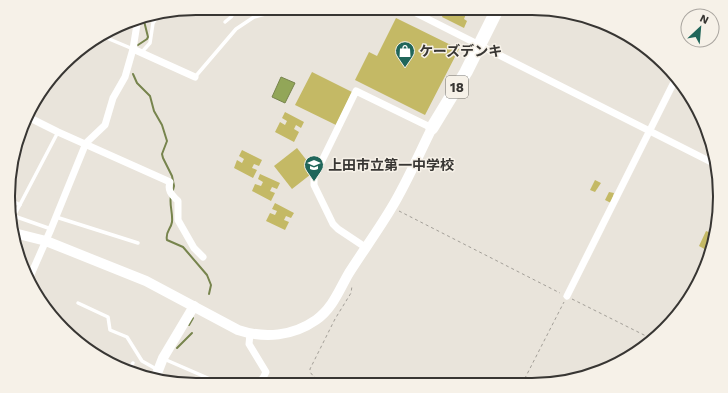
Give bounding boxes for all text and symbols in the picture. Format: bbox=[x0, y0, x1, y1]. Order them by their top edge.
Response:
north arrow bbox=[680, 8, 720, 48]
text: N bbox=[698, 12, 711, 27]
shop icon: ケーズデンキ bbox=[394, 40, 416, 68]
place label: ケーズデンキ bbox=[419, 43, 502, 59]
road number: 18 bbox=[446, 76, 468, 98]
school or university icon: 上田市立第一中学校 bbox=[303, 154, 325, 182]
place label: 上田市立第一中学校 bbox=[328, 157, 454, 173]

